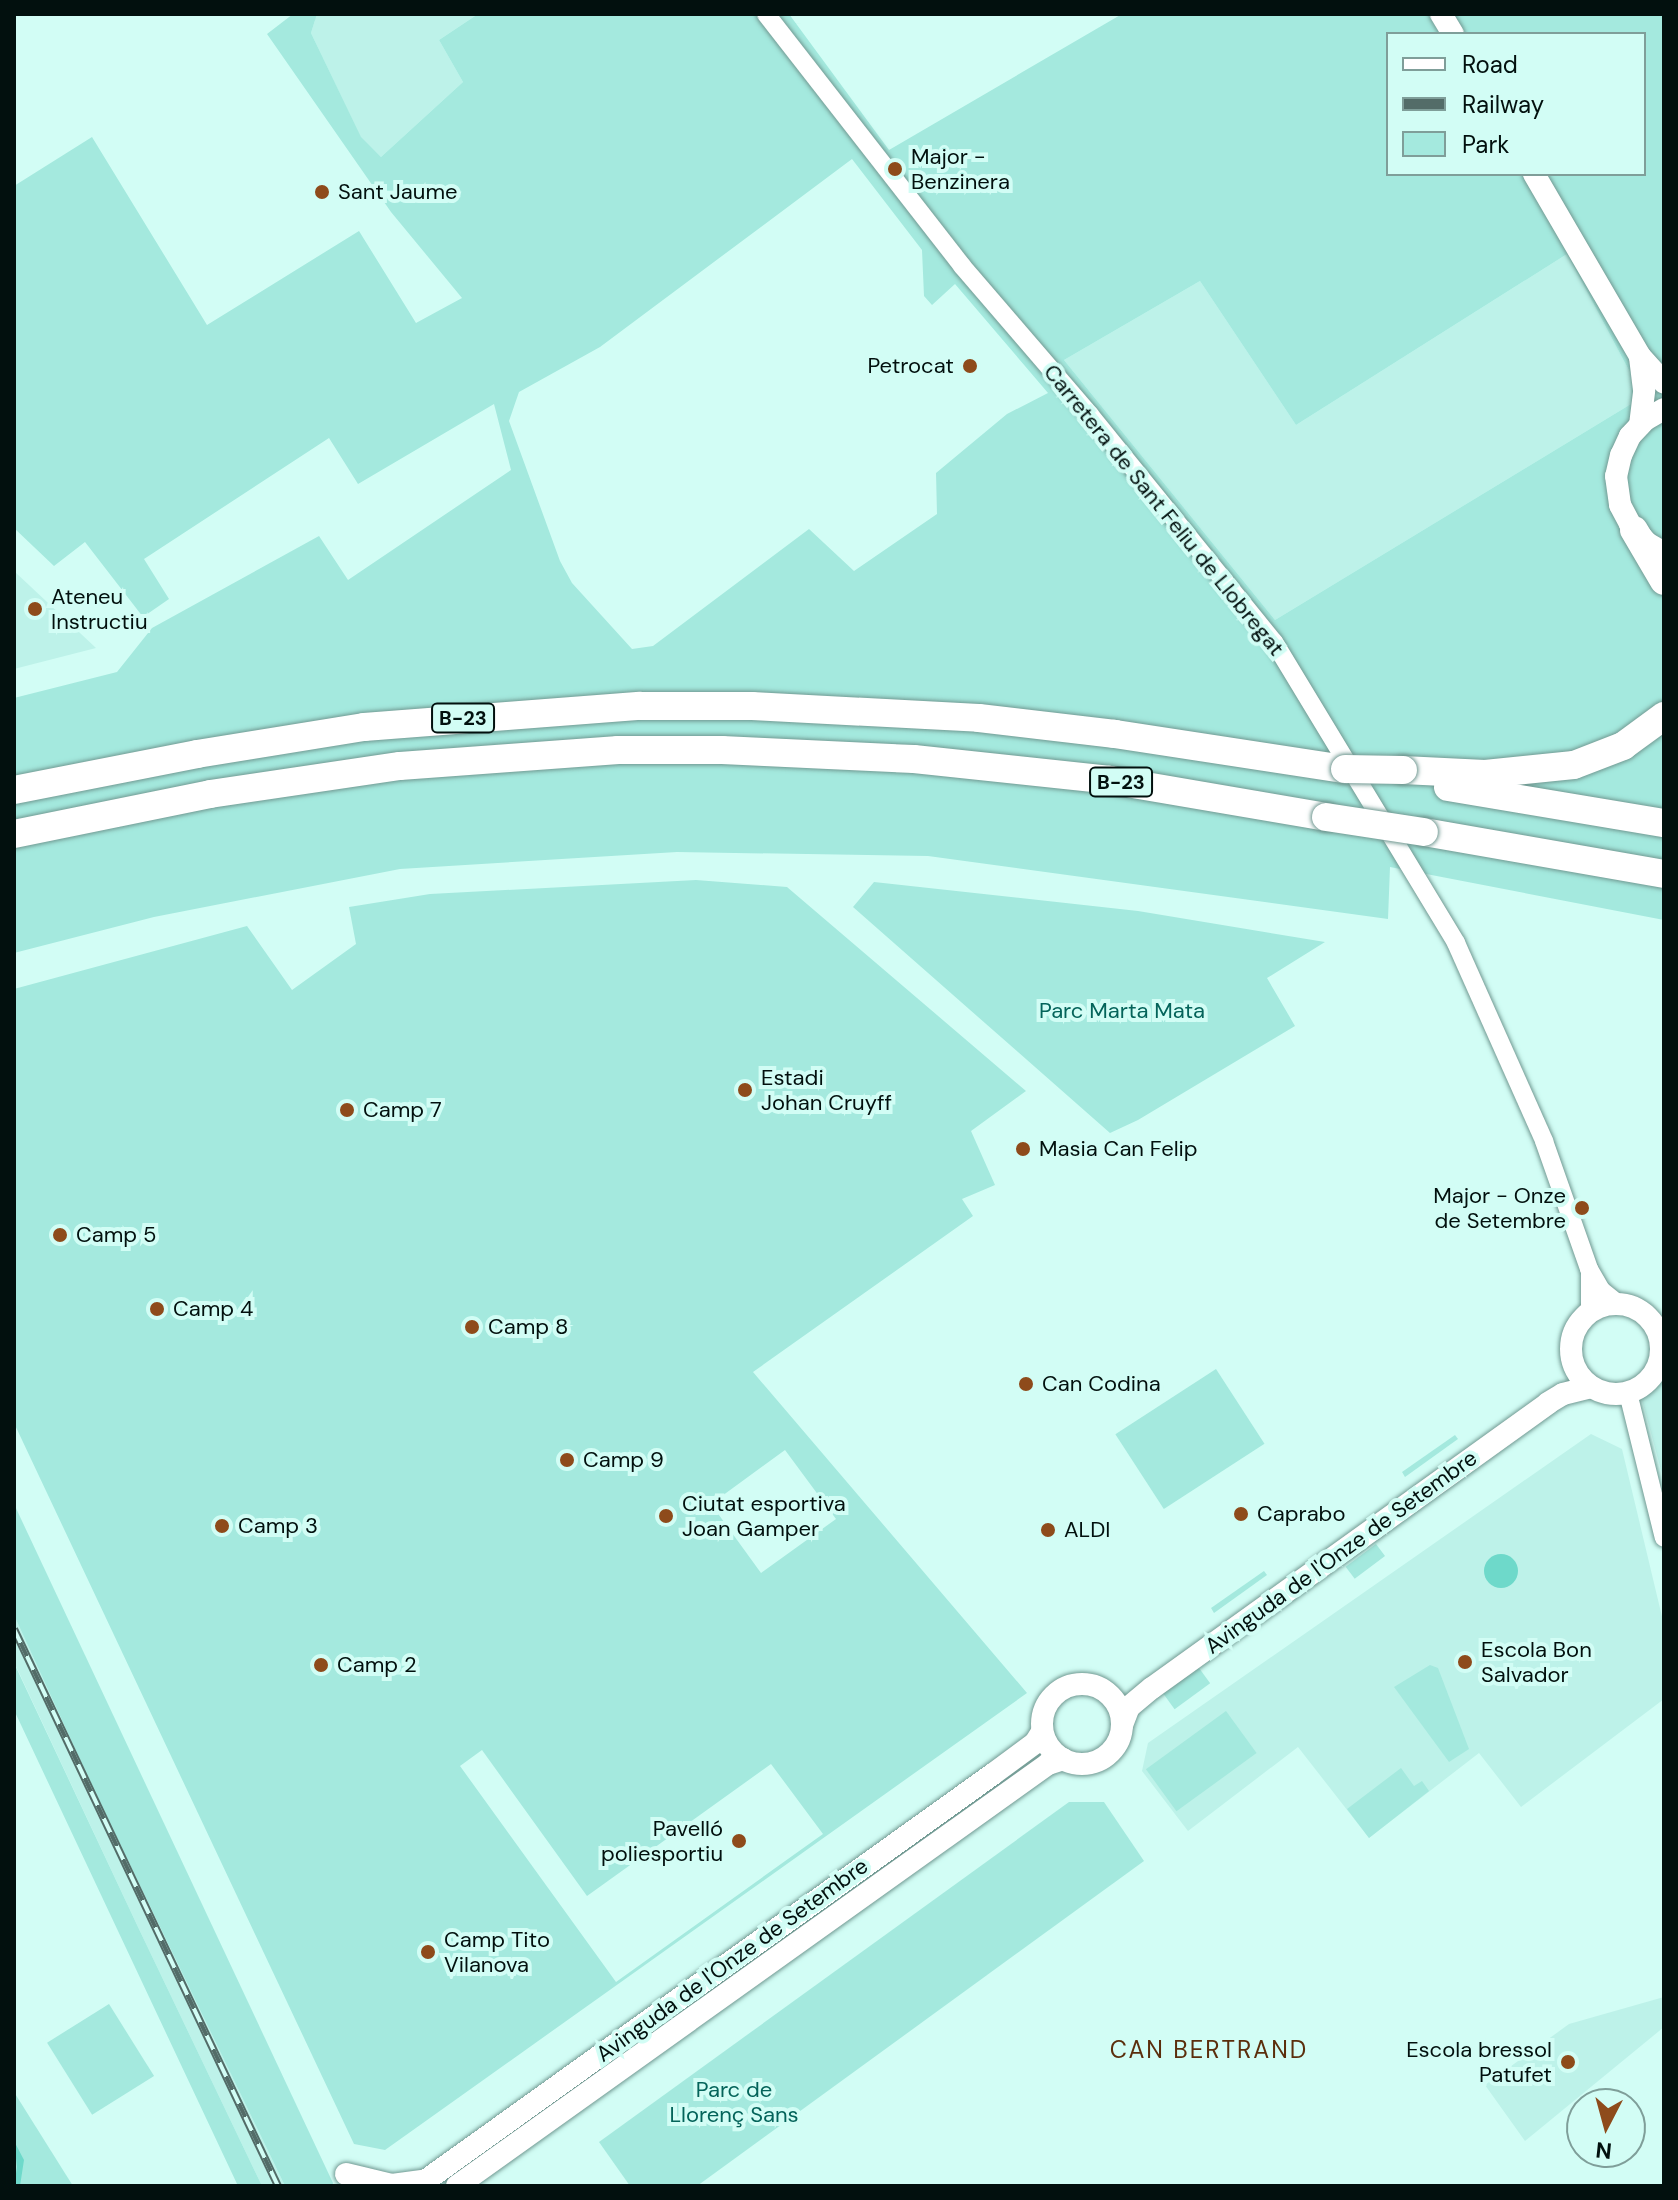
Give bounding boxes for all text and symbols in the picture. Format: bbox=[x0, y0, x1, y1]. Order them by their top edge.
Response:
legend bbox=[1386, 32, 1646, 176]
text: Road bbox=[1462, 49, 1518, 80]
text: Railway bbox=[1462, 89, 1544, 120]
text: Park bbox=[1462, 129, 1509, 160]
place label: Major - Benzinera bbox=[911, 143, 1010, 194]
marker: Major - Benzinera bbox=[886, 160, 904, 178]
place label: Sant Jaume bbox=[338, 179, 458, 205]
marker: Sant Jaume bbox=[313, 183, 331, 201]
place label: Petrocat bbox=[867, 353, 954, 379]
marker: Petrocat bbox=[961, 357, 979, 375]
street label: Carretera de Sant Feliu de Llobregat bbox=[1038, 359, 1290, 661]
place label: Ateneu Instructiu bbox=[51, 583, 147, 634]
marker: Ateneu Instructiu bbox=[26, 600, 44, 618]
road number: B-23 bbox=[431, 702, 495, 734]
road number: B-23 bbox=[1089, 766, 1153, 798]
park label: Parc Marta Mata bbox=[1039, 998, 1205, 1024]
place label: Estadi Johan Cruyff bbox=[761, 1064, 892, 1116]
marker: Estadi Johan Cruyff bbox=[736, 1081, 754, 1099]
place label: Camp 7 bbox=[363, 1097, 442, 1123]
marker: Camp 7 bbox=[338, 1101, 356, 1119]
place label: Masia Can Felip bbox=[1039, 1136, 1198, 1162]
marker: Masia Can Felip bbox=[1014, 1140, 1032, 1158]
place label: Major - Onze de Setembre bbox=[1433, 1182, 1566, 1234]
marker: Major - Onze de Setembre bbox=[1573, 1199, 1591, 1217]
place label: Camp 5 bbox=[76, 1222, 156, 1248]
marker: Camp 5 bbox=[51, 1226, 69, 1244]
place label: Camp 4 bbox=[173, 1296, 253, 1322]
marker: Camp 4 bbox=[148, 1300, 166, 1318]
place label: Camp 8 bbox=[488, 1314, 568, 1340]
marker: Camp 8 bbox=[463, 1318, 481, 1336]
place label: Can Codina bbox=[1042, 1371, 1161, 1397]
marker: Can Codina bbox=[1017, 1375, 1035, 1393]
street label: Avinguda de l'Onze de Setembre bbox=[1200, 1444, 1482, 1660]
place label: Camp 9 bbox=[583, 1447, 664, 1473]
marker: Camp 9 bbox=[558, 1451, 576, 1469]
place label: Ciutat esportiva Joan Gamper bbox=[682, 1490, 846, 1542]
place label: Caprabo bbox=[1257, 1501, 1345, 1527]
marker: Caprabo bbox=[1232, 1505, 1250, 1523]
marker: Ciutat esportiva Joan Gamper bbox=[657, 1507, 675, 1525]
place label: Camp 3 bbox=[238, 1513, 318, 1539]
marker: Camp 3 bbox=[213, 1517, 231, 1535]
place label: ALDI bbox=[1064, 1517, 1110, 1543]
marker: ALDI bbox=[1039, 1521, 1057, 1539]
place label: Escola Bon Salvador bbox=[1481, 1636, 1592, 1688]
place label: Camp 2 bbox=[337, 1652, 417, 1678]
marker: Escola Bon Salvador bbox=[1456, 1653, 1474, 1671]
marker: Camp 2 bbox=[312, 1656, 330, 1674]
place label: Pavelló poliesportiu bbox=[601, 1815, 723, 1866]
marker: Pavelló poliesportiu bbox=[730, 1832, 748, 1850]
street label: Avinguda de l'Onze de Setembre bbox=[591, 1852, 873, 2068]
place label: Camp Tito Vilanova bbox=[444, 1926, 550, 1978]
marker: Camp Tito Vilanova bbox=[419, 1943, 437, 1961]
district label: CAN BERTRAND bbox=[1110, 2036, 1308, 2064]
place label: Escola bressol Patufet bbox=[1406, 2036, 1552, 2088]
marker: Escola bressol Patufet bbox=[1559, 2053, 1577, 2071]
park label: Parc de Llorenç Sans bbox=[669, 2076, 799, 2128]
north arrow bbox=[1566, 2088, 1646, 2168]
text: N bbox=[1594, 2135, 1613, 2166]

